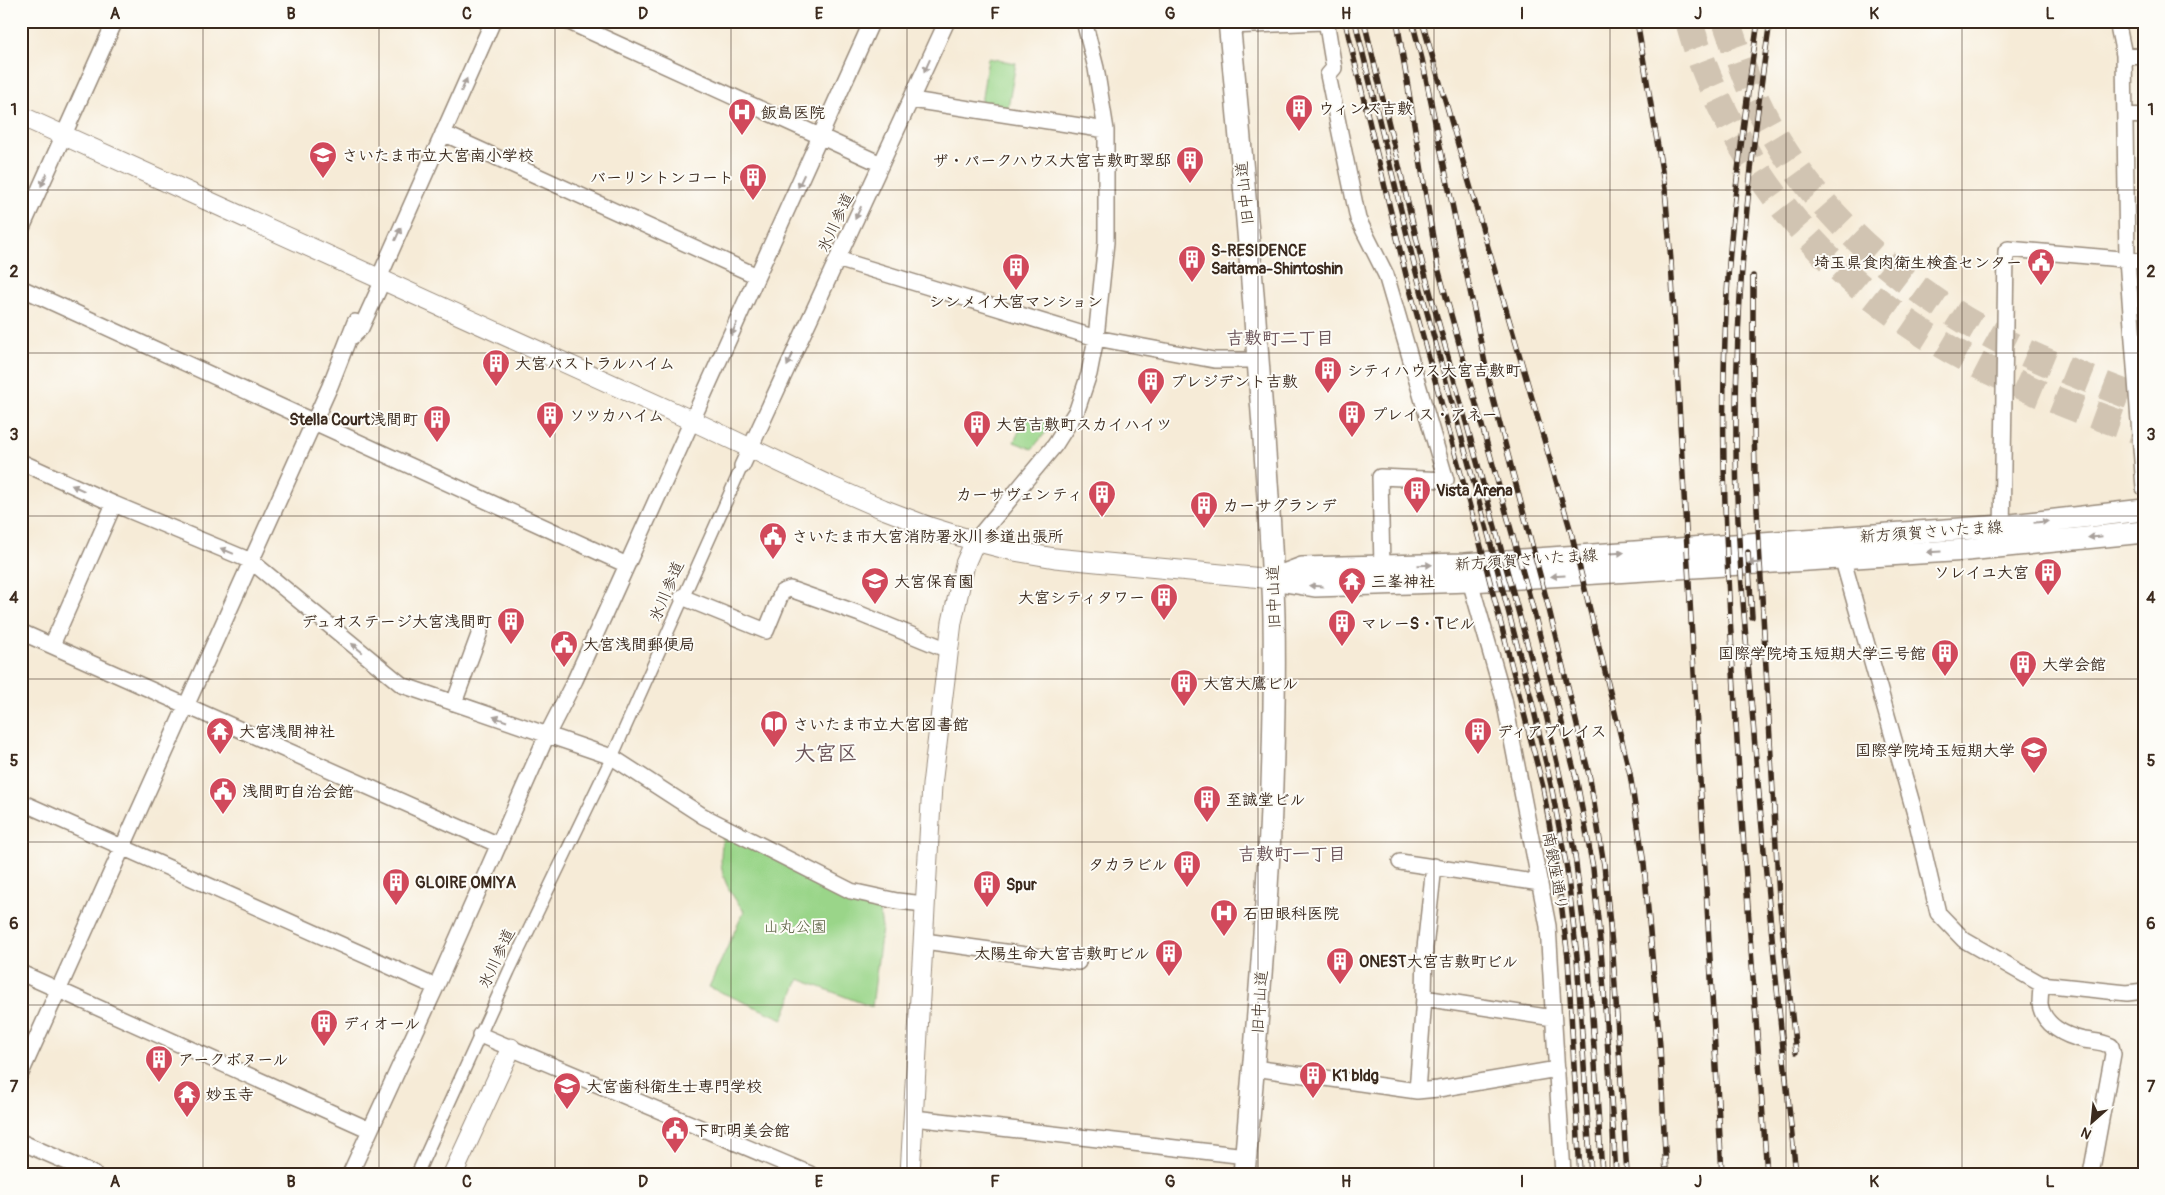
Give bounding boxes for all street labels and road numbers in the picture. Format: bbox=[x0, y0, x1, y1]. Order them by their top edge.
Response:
street label: 旧中山道 bbox=[1232, 160, 1258, 226]
street label: 氷川参道 bbox=[813, 189, 858, 256]
street label: 新方須賀さいたま線 bbox=[1859, 517, 2003, 547]
street label: 新方須賀さいたま線 bbox=[1454, 545, 1598, 575]
street label: 氷川参道 bbox=[645, 558, 689, 625]
street label: 旧中山道 bbox=[1263, 565, 1285, 629]
street label: 南銀座通り bbox=[1538, 830, 1572, 912]
street label: 氷川参道 bbox=[474, 925, 519, 992]
street label: 旧中山道 bbox=[1248, 969, 1272, 1035]

